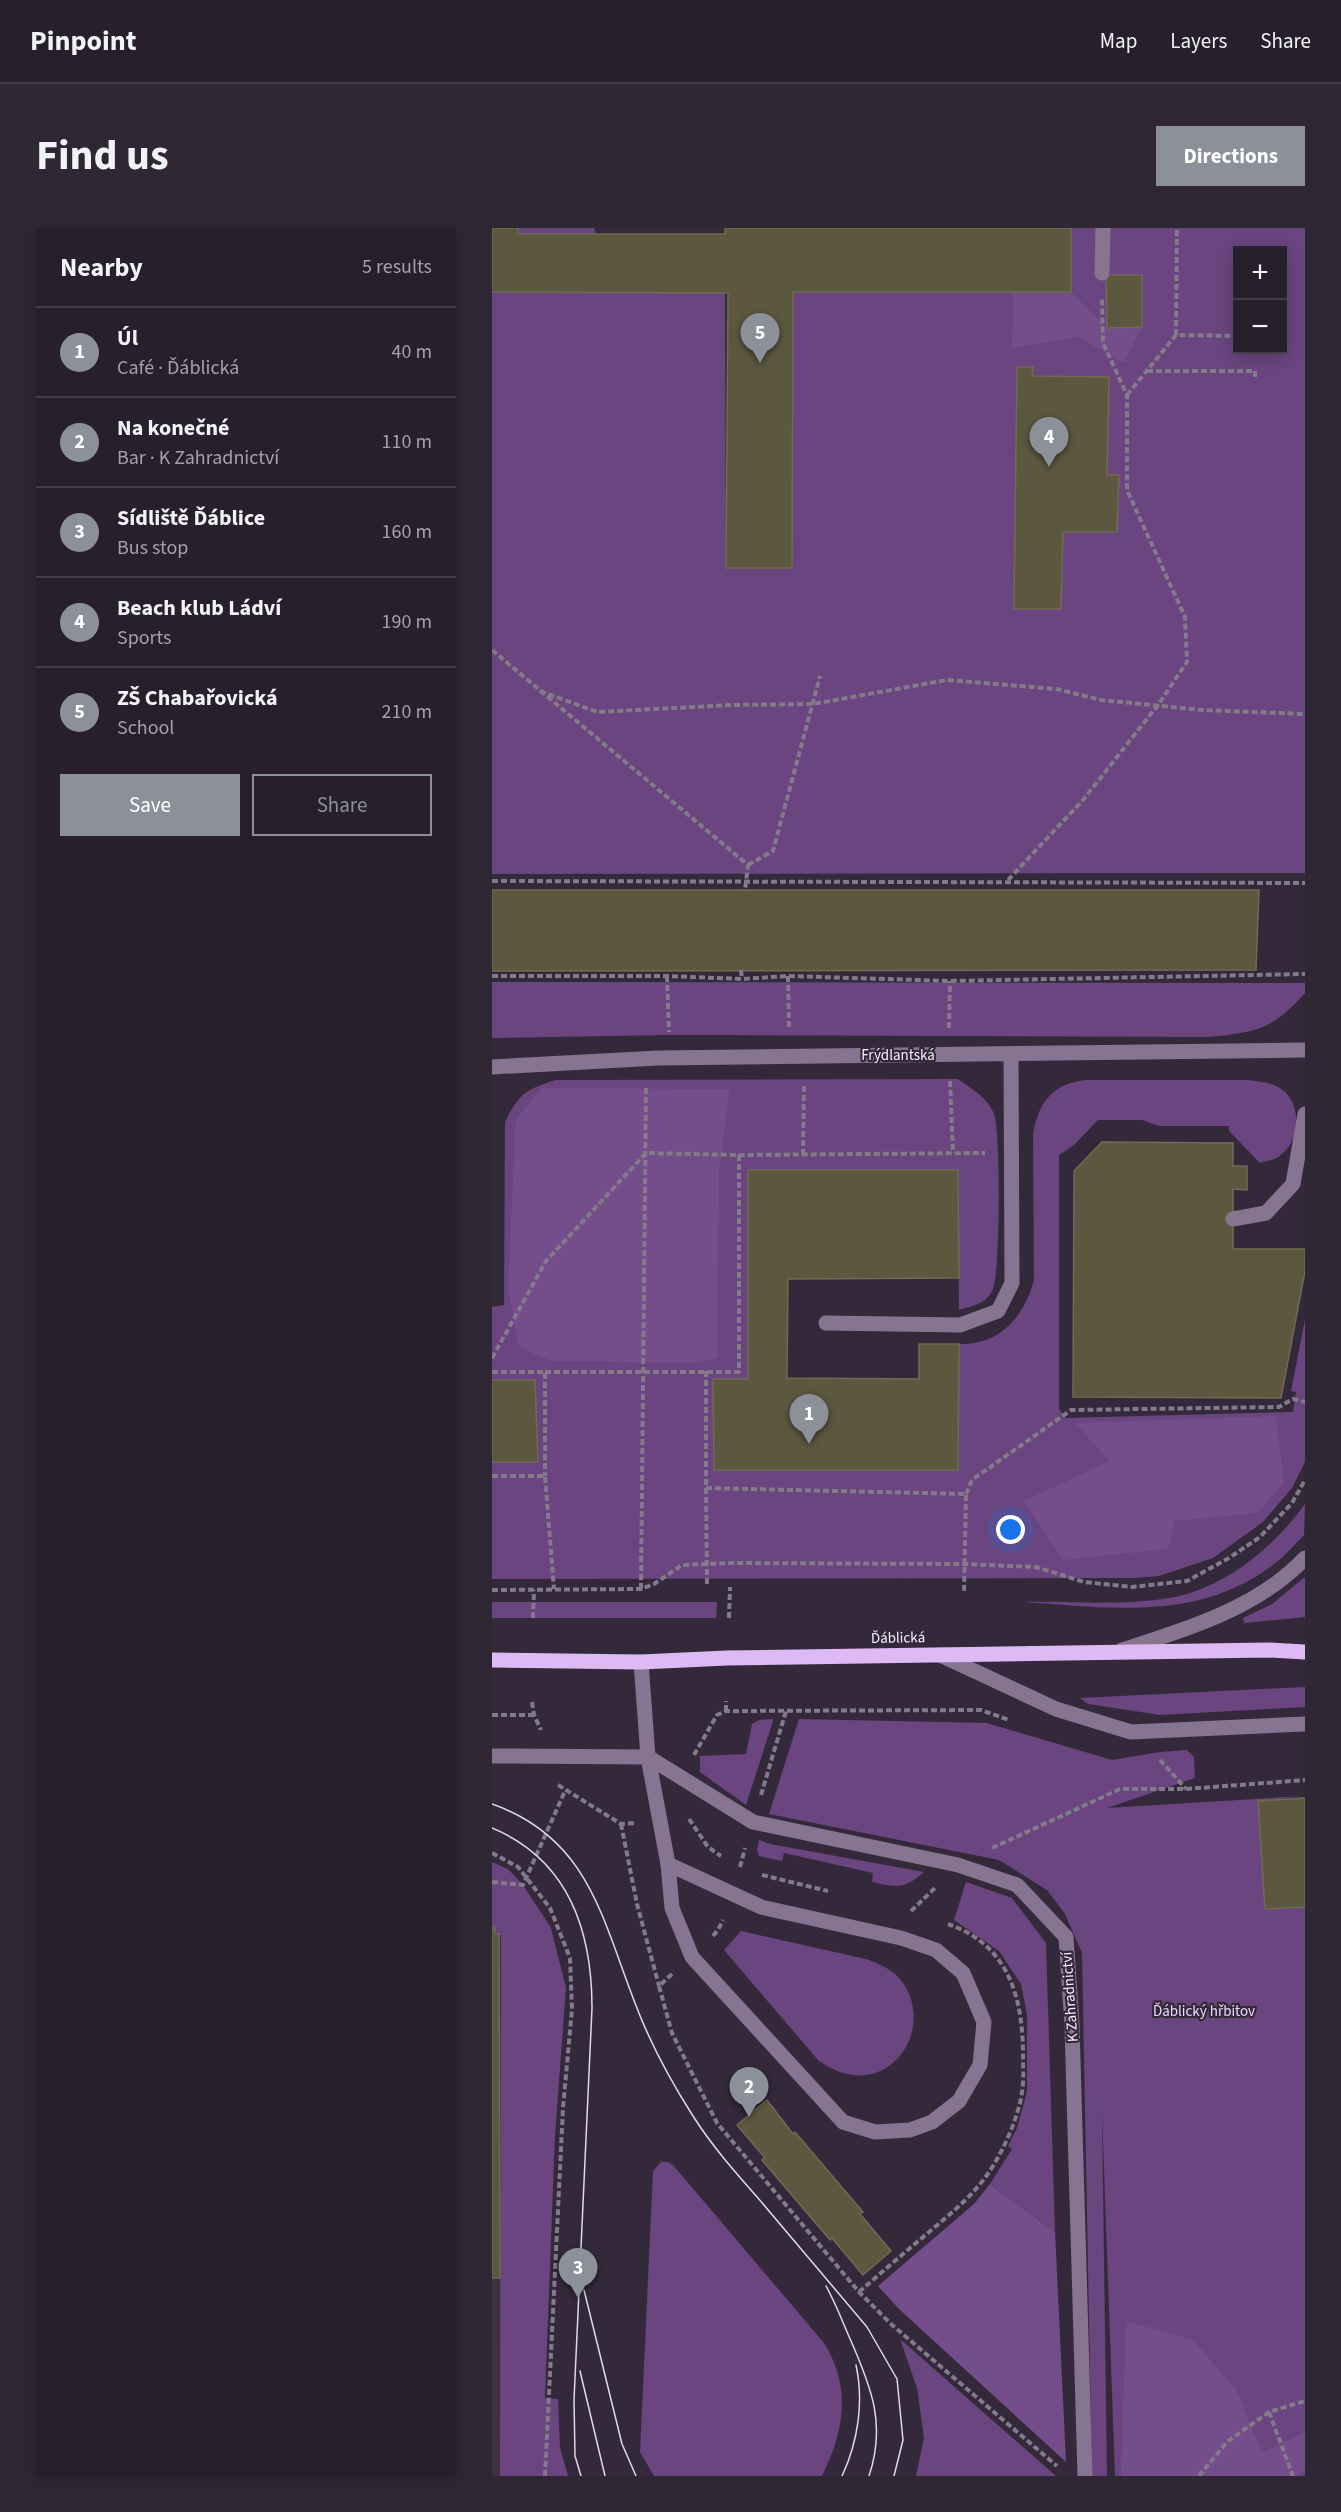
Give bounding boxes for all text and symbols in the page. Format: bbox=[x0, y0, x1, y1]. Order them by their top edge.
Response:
text: Pinpoint bbox=[30, 21, 137, 61]
text: Map bbox=[1100, 26, 1137, 56]
text: Layers bbox=[1170, 26, 1227, 56]
text: Share bbox=[1260, 26, 1311, 56]
text: Find us bbox=[36, 126, 169, 186]
button: Directions bbox=[1156, 126, 1305, 186]
map controls bbox=[1233, 246, 1287, 354]
button: + bbox=[1233, 246, 1287, 300]
text: Nearby bbox=[60, 249, 143, 286]
text: 5 results bbox=[362, 253, 432, 281]
button: − bbox=[1233, 300, 1287, 354]
pin: 5 bbox=[740, 314, 780, 363]
text: Úl bbox=[117, 322, 138, 354]
text: 1 bbox=[74, 338, 85, 366]
text: 40 m bbox=[392, 338, 432, 366]
text: Café · Ďáblická bbox=[117, 354, 239, 382]
text: Na konečné bbox=[117, 412, 230, 444]
pin: 4 bbox=[1030, 418, 1068, 467]
text: 2 bbox=[74, 428, 85, 456]
text: 110 m bbox=[382, 428, 432, 456]
text: Bar · K Zahradnictví bbox=[117, 444, 279, 472]
text: Sídliště Ďáblice bbox=[117, 502, 265, 534]
text: 3 bbox=[74, 518, 85, 546]
text: 160 m bbox=[382, 518, 432, 546]
text: Bus stop bbox=[117, 534, 188, 562]
text: Beach klub Ládví bbox=[117, 592, 281, 624]
text: 4 bbox=[74, 608, 85, 636]
text: 190 m bbox=[382, 608, 432, 636]
text: Sports bbox=[117, 624, 172, 652]
text: ZŠ Chabařovická bbox=[117, 682, 278, 714]
text: 5 bbox=[74, 698, 85, 726]
text: 210 m bbox=[382, 698, 432, 726]
text: School bbox=[117, 714, 174, 742]
button: Save bbox=[60, 774, 240, 836]
button: Share bbox=[252, 774, 432, 836]
street label: Frýdlantská bbox=[861, 1045, 935, 1066]
pin: 1 bbox=[790, 1394, 828, 1444]
your location bbox=[996, 1515, 1025, 1544]
street label: Ďáblická bbox=[871, 1627, 925, 1649]
street label: K Zahradnictví bbox=[1056, 1950, 1084, 2043]
park label: Ďáblický hřbitov bbox=[1153, 2001, 1255, 2022]
pin: 2 bbox=[730, 2068, 768, 2117]
pin: 3 bbox=[558, 2248, 598, 2298]

